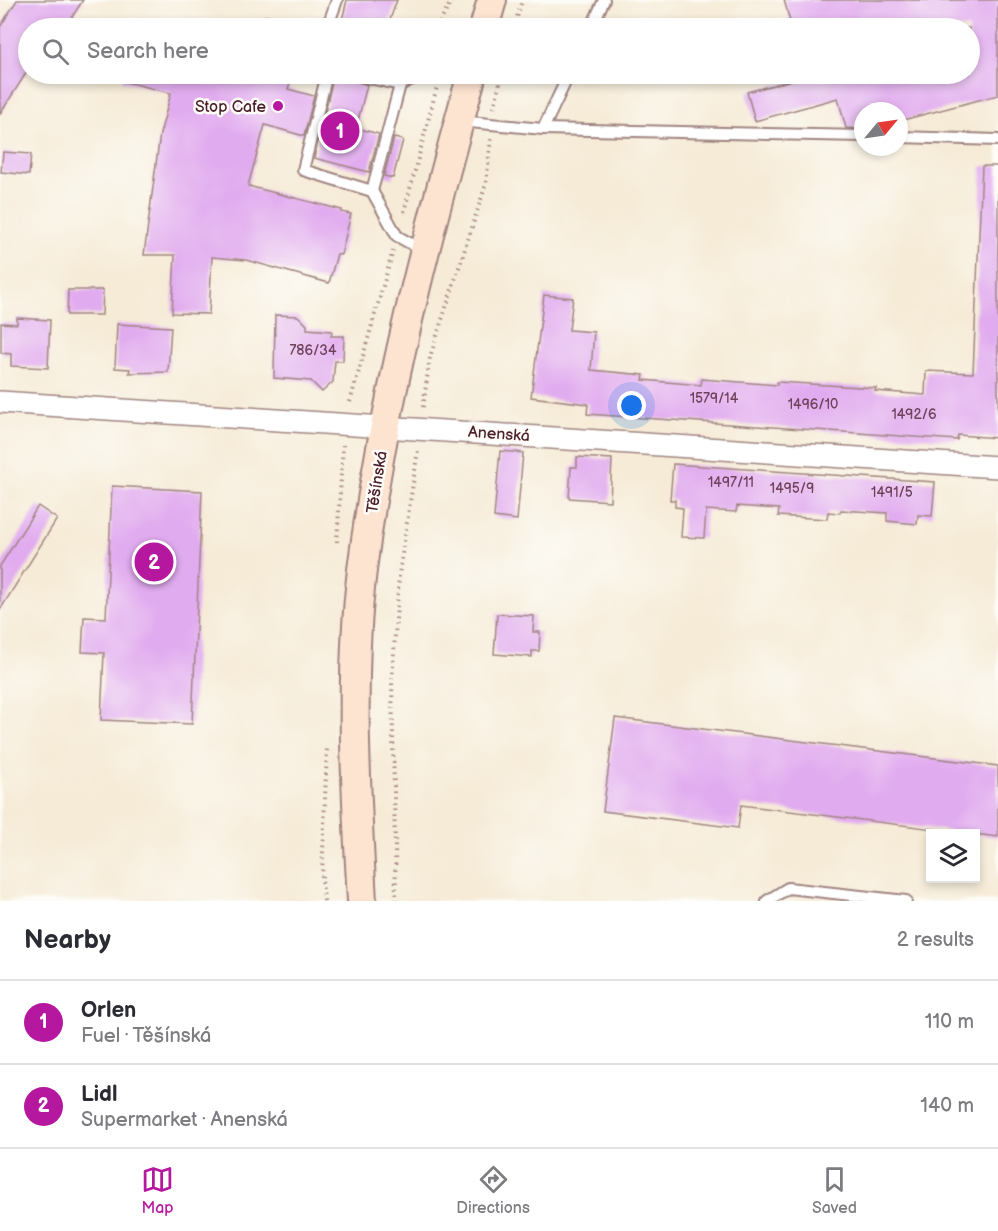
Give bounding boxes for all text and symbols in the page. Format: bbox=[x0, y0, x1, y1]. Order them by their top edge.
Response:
search box bbox=[18, 18, 980, 84]
icon: search bbox=[39, 35, 72, 68]
text: Search here bbox=[87, 38, 209, 65]
place label: Stop Cafe bbox=[195, 98, 267, 117]
marker: Stop Cafe bbox=[271, 99, 285, 113]
north arrow bbox=[854, 102, 908, 156]
pin: 1 bbox=[320, 108, 360, 154]
house number: 786/34 bbox=[289, 342, 337, 359]
house number: 1579/14 bbox=[690, 390, 739, 407]
your location bbox=[617, 391, 646, 420]
house number: 1496/10 bbox=[788, 396, 838, 413]
house number: 1492/6 bbox=[891, 406, 937, 423]
street label: Anenská bbox=[467, 423, 530, 446]
street label: Těšínská bbox=[363, 450, 392, 515]
house number: 1497/11 bbox=[708, 474, 754, 491]
house number: 1495/9 bbox=[770, 480, 814, 497]
house number: 1491/5 bbox=[871, 484, 913, 501]
pin: 2 bbox=[134, 540, 174, 584]
map controls bbox=[926, 829, 980, 883]
button: layers bbox=[926, 829, 980, 883]
text: Nearby bbox=[24, 925, 111, 956]
text: 2 results bbox=[897, 928, 974, 952]
text: Orlen bbox=[81, 997, 136, 1024]
text: 1 bbox=[39, 1010, 48, 1034]
text: 110 m bbox=[925, 1010, 974, 1034]
text: Fuel · Těšínská bbox=[81, 1024, 211, 1048]
text: Lidl bbox=[81, 1081, 117, 1108]
text: 2 bbox=[38, 1094, 49, 1118]
text: 140 m bbox=[920, 1094, 974, 1118]
text: Supermarket · Anenská bbox=[81, 1108, 288, 1132]
tab: Map bbox=[141, 1163, 174, 1218]
tab: Directions bbox=[456, 1163, 530, 1218]
tab: Saved bbox=[812, 1163, 857, 1218]

